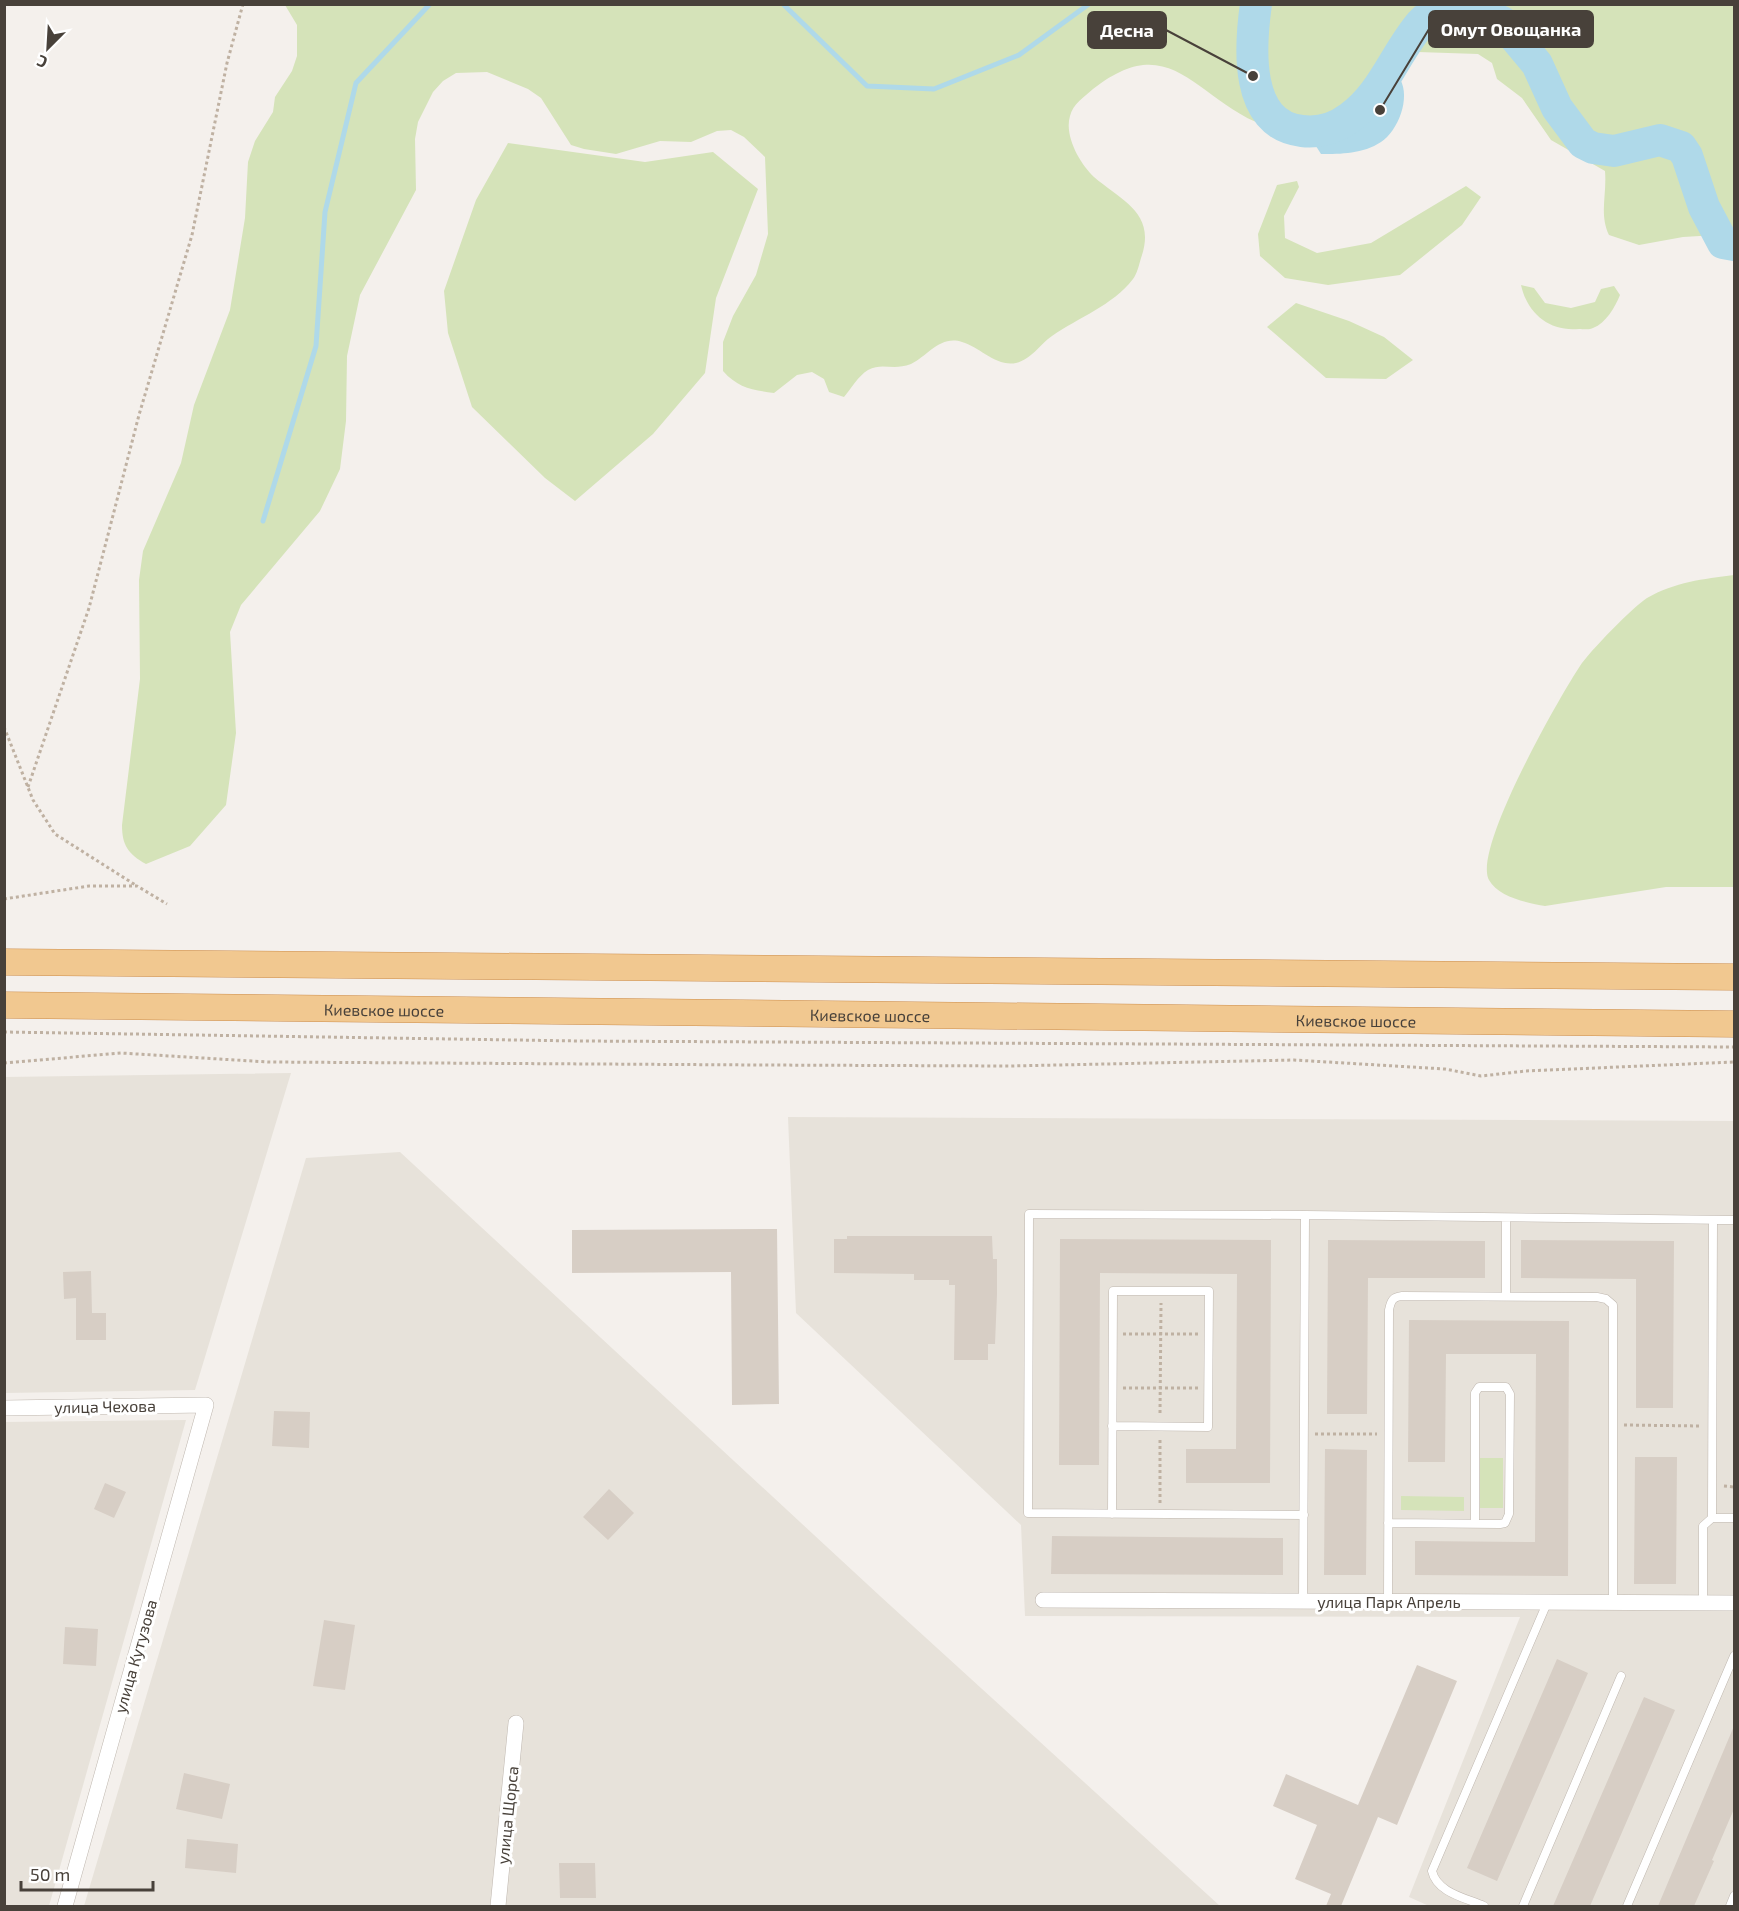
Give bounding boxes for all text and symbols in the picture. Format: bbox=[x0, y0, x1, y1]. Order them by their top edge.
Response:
callout: Омут Овощанка bbox=[1429, 11, 1593, 47]
callout: Десна bbox=[1088, 12, 1166, 48]
north arrow bbox=[18, 18, 78, 78]
text: Омут Овощанка bbox=[1441, 18, 1581, 40]
text: Десна bbox=[1100, 19, 1154, 41]
text: С bbox=[34, 52, 50, 73]
street label: Киевское шоссе bbox=[324, 999, 444, 1019]
street label: Киевское шоссе bbox=[810, 1004, 930, 1025]
street label: Киевское шоссе bbox=[1296, 1010, 1416, 1030]
street label: улица Чехова bbox=[54, 1396, 156, 1417]
street label: улица Парк Апрель bbox=[1317, 1592, 1461, 1612]
street label: улица Кутузова bbox=[110, 1597, 161, 1715]
street label: улица Щорса bbox=[492, 1765, 523, 1865]
scale bar bbox=[21, 1854, 153, 1892]
text: 50 m bbox=[30, 1863, 70, 1885]

